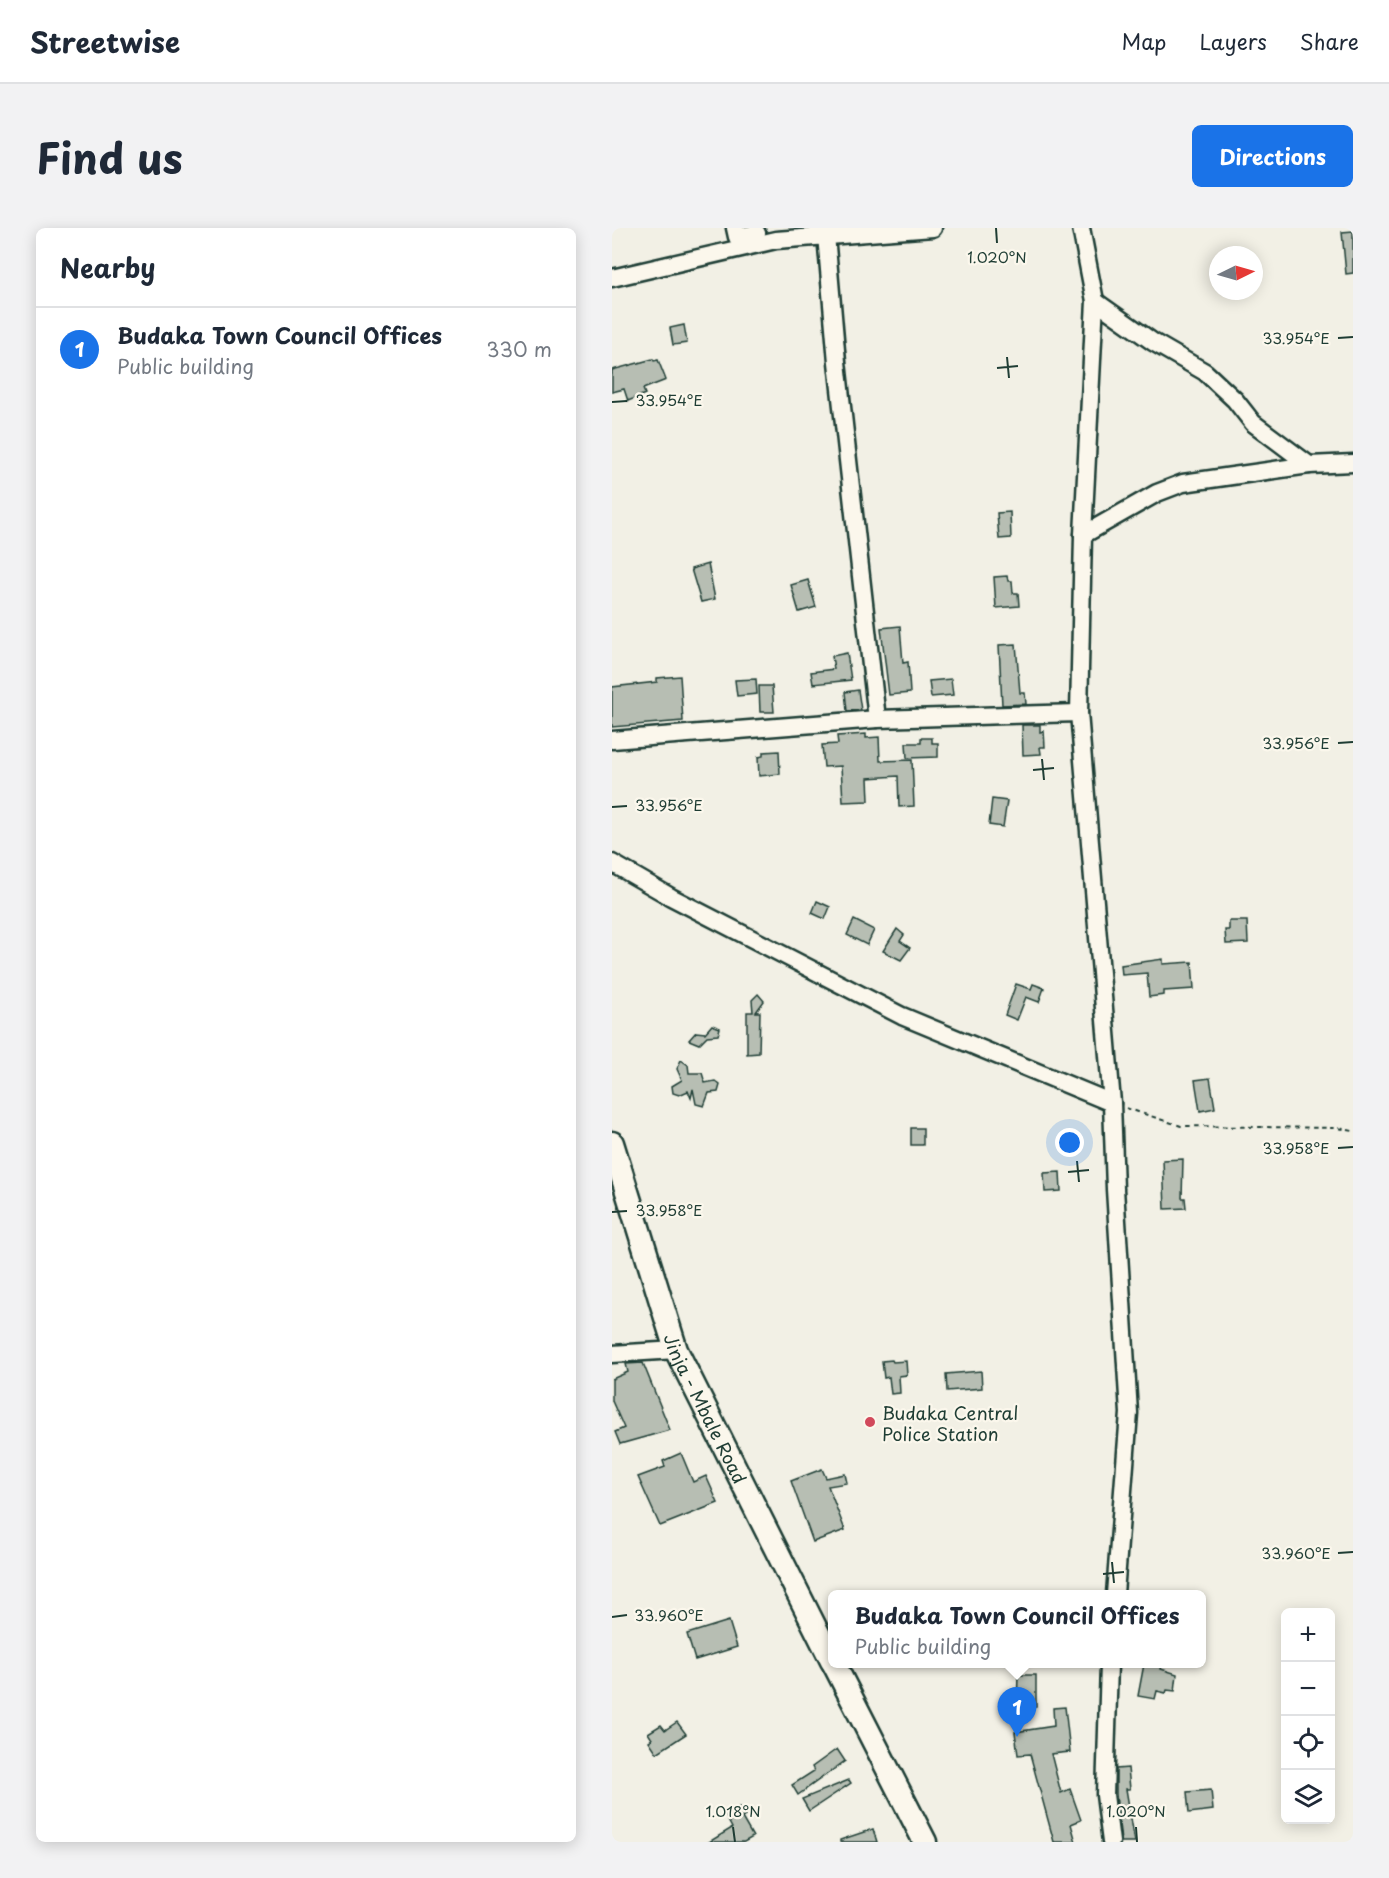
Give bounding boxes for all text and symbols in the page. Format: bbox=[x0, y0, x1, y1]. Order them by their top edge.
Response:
text: Streetwise bbox=[30, 20, 180, 63]
text: Map bbox=[1122, 25, 1166, 57]
text: Layers bbox=[1199, 25, 1267, 57]
text: Share bbox=[1300, 25, 1359, 57]
text: Find us bbox=[36, 125, 183, 188]
button: Directions bbox=[1192, 125, 1353, 187]
text: 1.020°N bbox=[967, 245, 1027, 268]
north arrow bbox=[1209, 246, 1263, 300]
text: Nearby bbox=[60, 248, 155, 287]
text: Budaka Town Council Offices bbox=[117, 318, 442, 351]
text: 33.954°E bbox=[1262, 326, 1330, 349]
text: 1 bbox=[75, 334, 84, 364]
text: 330 m bbox=[486, 334, 552, 364]
text: Public building bbox=[117, 351, 254, 381]
text: 33.954°E bbox=[635, 388, 703, 411]
text: 33.956°E bbox=[1262, 731, 1330, 754]
text: 33.956°E bbox=[635, 793, 703, 816]
your location bbox=[1055, 1128, 1084, 1157]
text: 33.958°E bbox=[1263, 1136, 1329, 1159]
text: 33.958°E bbox=[636, 1198, 702, 1221]
street label: Jinja - Mbale Road bbox=[658, 1330, 754, 1488]
place label: Budaka Central Police Station bbox=[882, 1399, 1018, 1447]
marker: Budaka Central Police Station bbox=[863, 1415, 877, 1429]
text: 33.960°E bbox=[1261, 1541, 1331, 1564]
popup bbox=[828, 1590, 1206, 1668]
text: Budaka Town Council Offices bbox=[854, 1598, 1180, 1631]
text: 33.960°E bbox=[634, 1603, 704, 1626]
map controls bbox=[1281, 1608, 1335, 1824]
button: + bbox=[1281, 1608, 1335, 1662]
text: Public building bbox=[854, 1631, 991, 1661]
button: − bbox=[1281, 1662, 1335, 1716]
pin: 1 bbox=[998, 1688, 1036, 1737]
button: locate bbox=[1281, 1716, 1335, 1770]
button: layers bbox=[1281, 1770, 1335, 1824]
text: 1.018°N bbox=[705, 1799, 761, 1822]
text: 1.020°N bbox=[1106, 1799, 1166, 1822]

